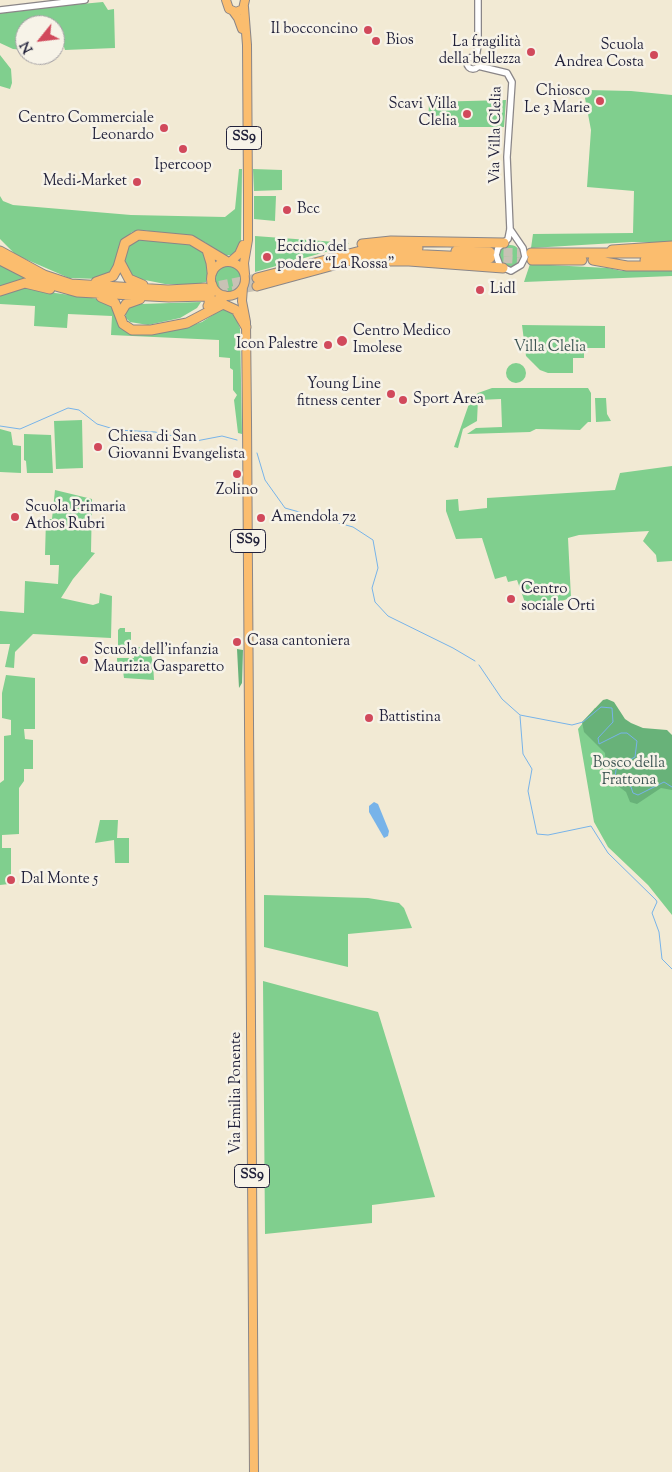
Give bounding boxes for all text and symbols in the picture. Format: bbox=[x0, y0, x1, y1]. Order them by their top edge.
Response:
north arrow bbox=[15, 15, 65, 65]
place label: Il bocconcino bbox=[271, 21, 358, 39]
marker: Il bocconcino bbox=[362, 24, 374, 36]
place label: Bios bbox=[386, 32, 414, 50]
place label: La fragilità della bellezza bbox=[439, 34, 521, 69]
marker: Bios bbox=[370, 35, 382, 47]
text: N bbox=[16, 37, 39, 57]
place label: Scuola Andrea Costa bbox=[554, 37, 644, 72]
marker: La fragilità della bellezza bbox=[525, 46, 537, 58]
marker: Scuola Andrea Costa bbox=[648, 49, 660, 61]
place label: Chiosco Le 3 Marie bbox=[524, 83, 590, 118]
street label: Via Villa Clelia bbox=[487, 86, 507, 184]
marker: Chiosco Le 3 Marie bbox=[594, 95, 606, 107]
place label: Scavi Villa Clelia bbox=[389, 96, 457, 131]
marker: Scavi Villa Clelia bbox=[461, 108, 473, 120]
place label: Centro Commerciale Leonardo bbox=[18, 110, 154, 145]
marker: Centro Commerciale Leonardo bbox=[158, 122, 170, 134]
road number: SS9 bbox=[226, 126, 262, 150]
marker: Ipercoop bbox=[177, 143, 189, 155]
place label: Ipercoop bbox=[154, 157, 212, 175]
place label: Medi-Market bbox=[43, 173, 127, 191]
marker: Medi-Market bbox=[131, 176, 143, 188]
place label: Bcc bbox=[297, 201, 320, 219]
marker: Bcc bbox=[281, 204, 293, 216]
place label: Eccidio del podere “La Rossa” bbox=[277, 239, 395, 274]
marker: Eccidio del podere “La Rossa” bbox=[261, 251, 273, 263]
place label: Lidl bbox=[490, 281, 516, 299]
marker: Lidl bbox=[474, 284, 486, 296]
place label: Centro Medico Imolese bbox=[353, 323, 451, 358]
marker: Centro Medico Imolese bbox=[335, 334, 349, 348]
place label: Icon Palestre bbox=[236, 336, 318, 354]
marker: Icon Palestre bbox=[322, 339, 334, 351]
park label: Villa Clelia bbox=[514, 339, 586, 357]
place label: Young Line fitness center bbox=[297, 376, 381, 411]
marker: Young Line fitness center bbox=[385, 388, 397, 400]
place label: Sport Area bbox=[413, 391, 484, 409]
marker: Sport Area bbox=[397, 394, 409, 406]
place label: Chiesa di San Giovanni Evangelista bbox=[108, 429, 245, 464]
marker: Chiesa di San Giovanni Evangelista bbox=[92, 441, 104, 453]
marker: Zolino bbox=[231, 468, 243, 480]
place label: Zolino bbox=[216, 482, 258, 500]
place label: Scuola Primaria Athos Rubri bbox=[25, 499, 126, 534]
place label: Amendola 72 bbox=[271, 509, 356, 527]
marker: Scuola Primaria Athos Rubri bbox=[9, 511, 21, 523]
marker: Amendola 72 bbox=[255, 512, 267, 524]
road number: SS9 bbox=[230, 530, 266, 552]
place label: Centro sociale Orti bbox=[521, 581, 595, 616]
marker: Centro sociale Orti bbox=[505, 593, 517, 605]
place label: Casa cantoniera bbox=[247, 633, 350, 651]
marker: Casa cantoniera bbox=[231, 636, 243, 648]
place label: Scuola dell'infanzia Maurizia Gasparetto bbox=[94, 642, 224, 677]
marker: Scuola dell'infanzia Maurizia Gasparetto bbox=[78, 654, 90, 666]
place label: Battistina bbox=[379, 709, 441, 727]
marker: Battistina bbox=[363, 712, 375, 724]
park label: Bosco della Frattona bbox=[593, 755, 665, 790]
place label: Dal Monte 5 bbox=[21, 871, 98, 889]
marker: Dal Monte 5 bbox=[5, 874, 17, 886]
street label: Via Emilia Ponente bbox=[228, 1032, 246, 1154]
road number: SS9 bbox=[234, 1164, 270, 1188]

